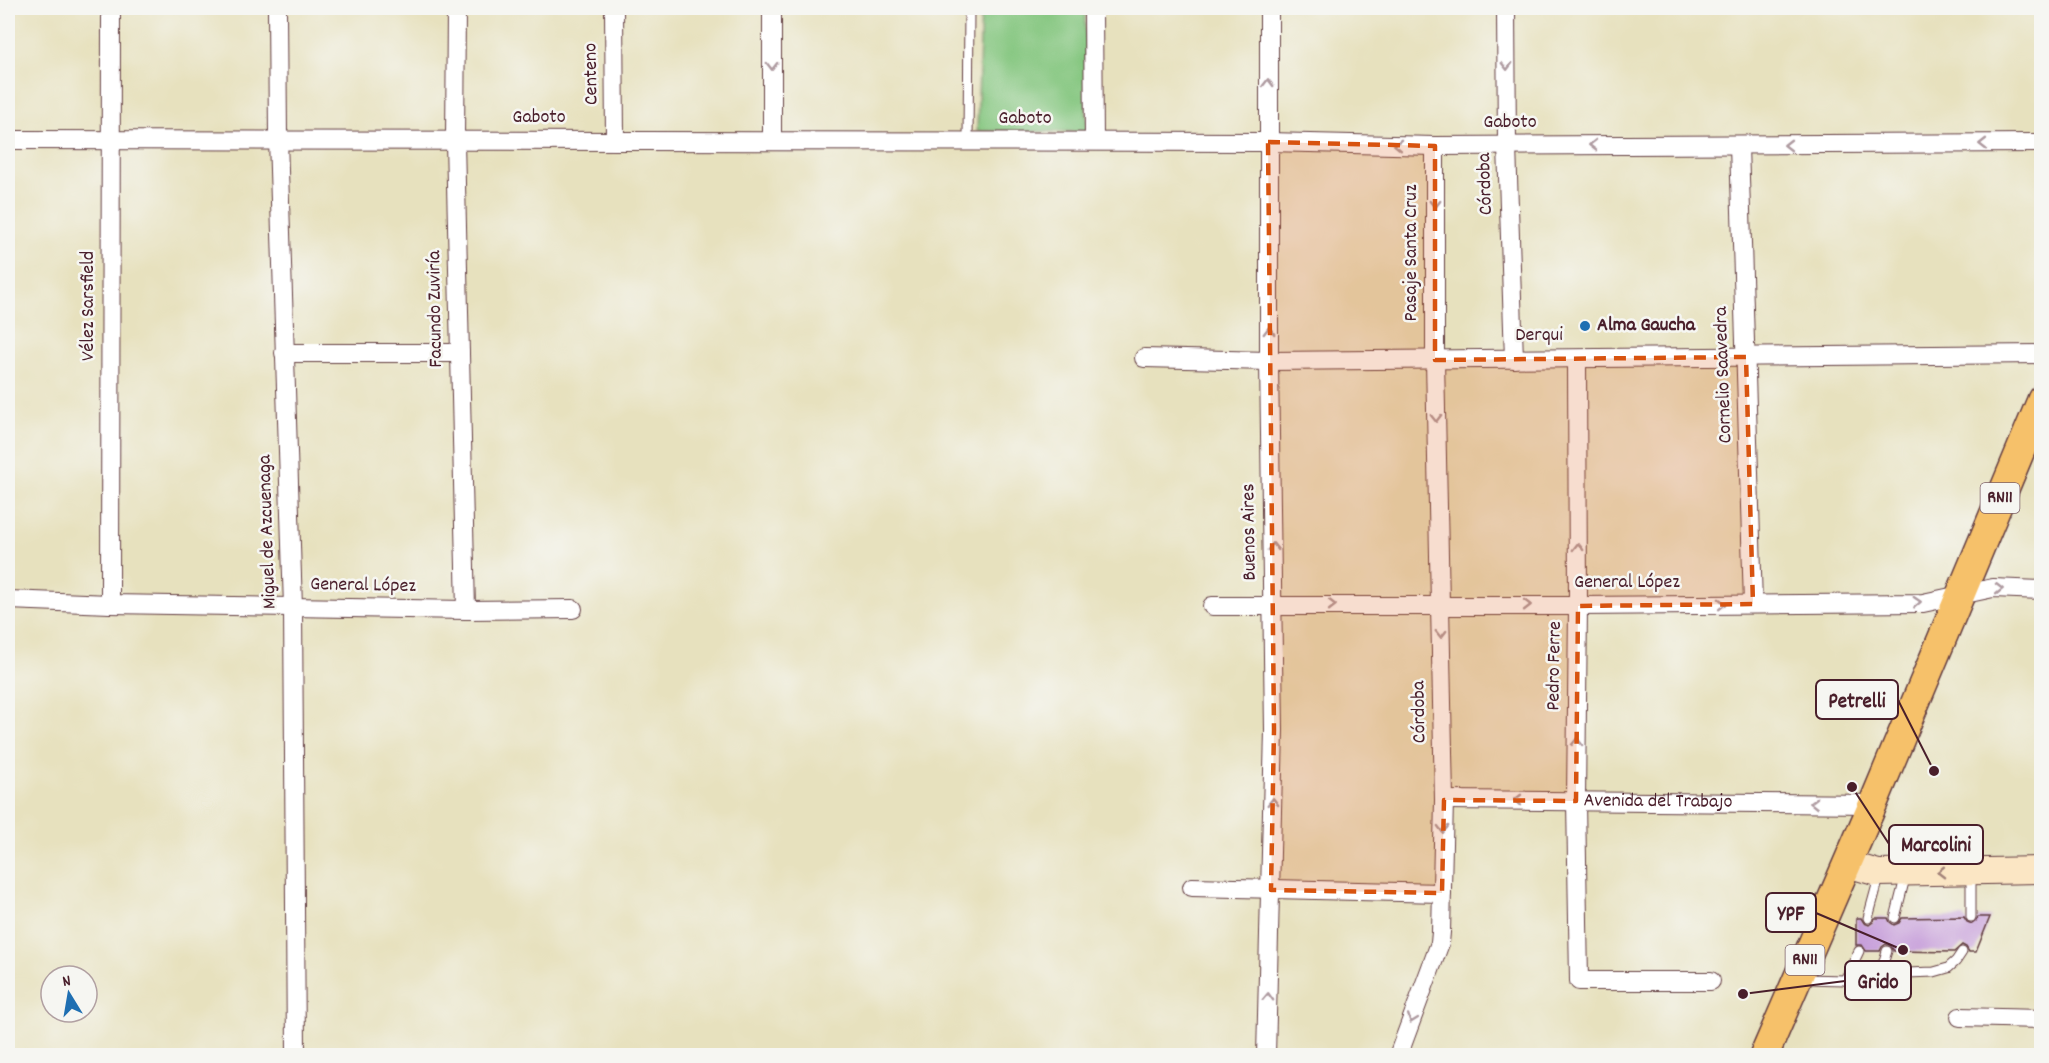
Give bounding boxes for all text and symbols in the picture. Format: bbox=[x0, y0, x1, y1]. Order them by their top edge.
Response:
street label: Centeno bbox=[577, 43, 607, 105]
one-way arrow bbox=[766, 61, 778, 70]
one-way arrow bbox=[1500, 61, 1513, 70]
one-way arrow bbox=[1262, 79, 1274, 88]
street label: Gaboto bbox=[512, 104, 566, 132]
street label: Gaboto bbox=[998, 105, 1052, 133]
street label: Gaboto bbox=[1483, 109, 1537, 137]
one-way arrow bbox=[1394, 138, 1403, 151]
one-way arrow bbox=[1784, 138, 1793, 151]
one-way arrow bbox=[1979, 138, 1988, 150]
one-way arrow bbox=[1589, 139, 1598, 151]
street label: Córdoba bbox=[1471, 152, 1501, 216]
street label: Pasaje Santa Cruz bbox=[1398, 184, 1426, 322]
one-way arrow bbox=[1429, 200, 1441, 209]
street label: Facundo Zuviría bbox=[421, 250, 451, 368]
street label: Vélez Sarsfield bbox=[75, 251, 103, 361]
street label: Cornelio Saavedra bbox=[1708, 305, 1740, 444]
place label: Alma Gaucha bbox=[1597, 312, 1696, 340]
marker: Alma Gaucha bbox=[1578, 319, 1592, 333]
street label: Derqui bbox=[1515, 322, 1563, 350]
one-way arrow bbox=[1263, 327, 1275, 336]
one-way arrow bbox=[1430, 413, 1443, 422]
street label: Miguel de Azcuenaga bbox=[251, 454, 285, 610]
street label: Buenos Aires bbox=[1235, 483, 1265, 581]
road number: RN11 bbox=[1980, 483, 2020, 513]
one-way arrow bbox=[1266, 543, 1279, 552]
one-way arrow bbox=[1572, 543, 1584, 552]
street label: General López bbox=[1574, 569, 1680, 597]
street label: General López bbox=[310, 571, 417, 601]
one-way arrow bbox=[1995, 583, 2004, 595]
one-way arrow bbox=[1913, 596, 1922, 609]
one-way arrow bbox=[1718, 598, 1727, 611]
one-way arrow bbox=[1328, 599, 1337, 612]
one-way arrow bbox=[1523, 599, 1532, 611]
street label: Pedro Ferre bbox=[1540, 621, 1570, 711]
one-way arrow bbox=[1435, 629, 1447, 638]
street label: Córdoba bbox=[1405, 680, 1435, 744]
callout: Petrelli bbox=[1816, 680, 1898, 719]
text: Petrelli bbox=[1828, 688, 1886, 718]
one-way arrow bbox=[1571, 738, 1583, 747]
street label: Avenida del Trabajo bbox=[1583, 787, 1733, 817]
one-way arrow bbox=[1513, 794, 1522, 806]
one-way arrow bbox=[1810, 797, 1819, 809]
one-way arrow bbox=[1266, 798, 1279, 807]
one-way arrow bbox=[1437, 824, 1449, 833]
callout: Marcolini bbox=[1889, 825, 1983, 864]
text: Marcolini bbox=[1901, 832, 1971, 862]
one-way arrow bbox=[1937, 866, 1946, 878]
callout: YPF bbox=[1766, 893, 1816, 932]
text: YPF bbox=[1777, 901, 1805, 931]
road number: RN11 bbox=[1786, 945, 1824, 975]
callout: Grido bbox=[1845, 961, 1911, 1000]
north arrow bbox=[39, 964, 99, 1024]
text: Grido bbox=[1857, 969, 1899, 999]
text: N bbox=[61, 970, 73, 994]
one-way arrow bbox=[1262, 993, 1274, 1002]
one-way arrow bbox=[1406, 1013, 1419, 1024]

